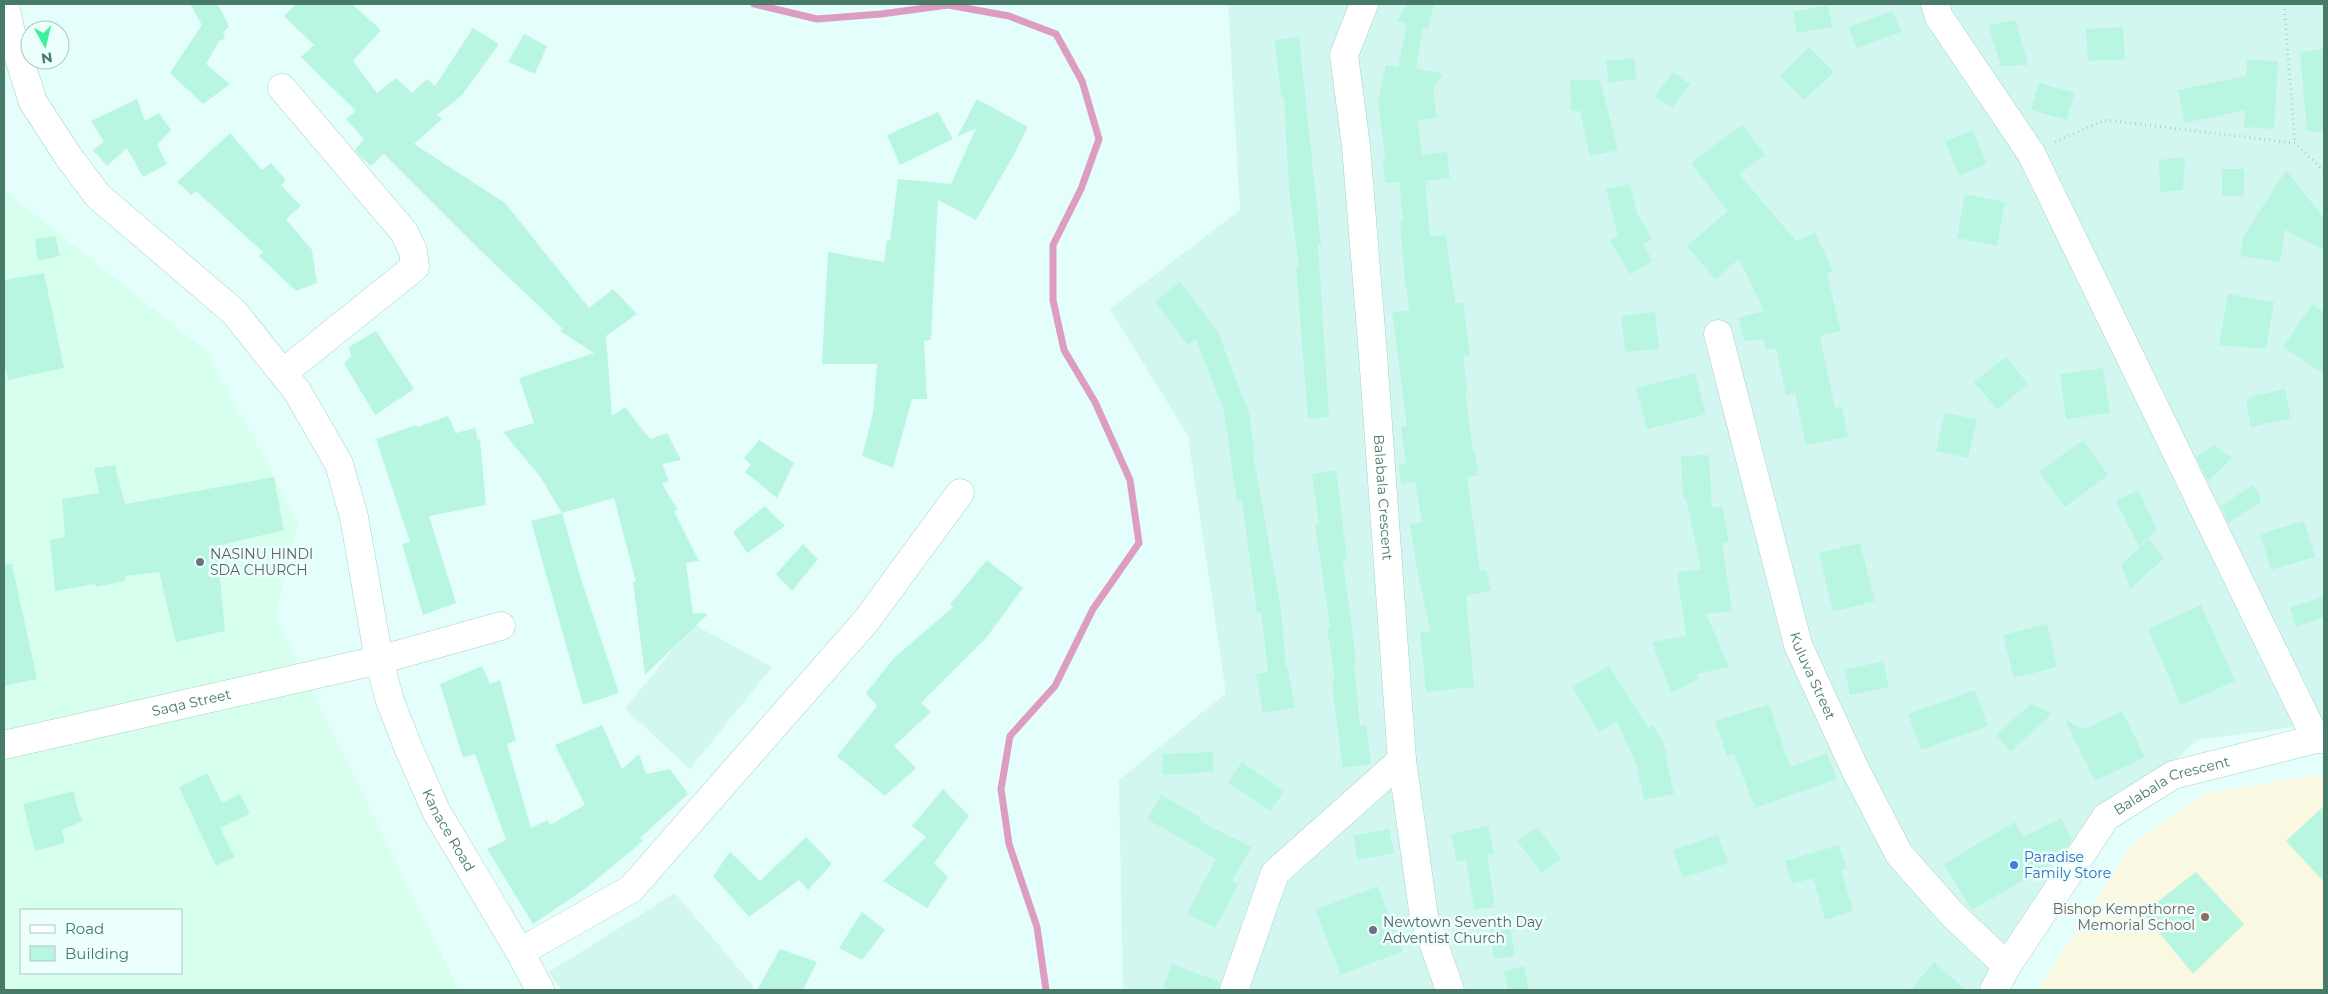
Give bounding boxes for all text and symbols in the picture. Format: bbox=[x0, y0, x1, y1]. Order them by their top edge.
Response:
north arrow bbox=[20, 20, 70, 70]
text: N bbox=[40, 48, 54, 68]
street label: Balabala Crescent bbox=[1370, 434, 1397, 561]
place label: NASINU HINDI SDA CHURCH bbox=[210, 545, 313, 579]
marker: NASINU HINDI SDA CHURCH bbox=[194, 556, 206, 568]
street label: Kuluva Street bbox=[1786, 630, 1840, 723]
street label: Saqa Street bbox=[150, 685, 233, 720]
street label: Balabala Crescent bbox=[2110, 752, 2232, 819]
street label: Kanace Road bbox=[418, 786, 479, 875]
place label: Paradise Family Store bbox=[2024, 848, 2111, 882]
marker: Paradise Family Store bbox=[2008, 859, 2020, 871]
place label: Bishop Kempthorne Memorial School bbox=[2053, 900, 2195, 934]
legend bbox=[20, 909, 182, 974]
marker: Bishop Kempthorne Memorial School bbox=[2199, 911, 2211, 923]
place label: Newtown Seventh Day Adventist Church bbox=[1383, 913, 1543, 947]
text: Road bbox=[65, 919, 104, 938]
marker: Newtown Seventh Day Adventist Church bbox=[1367, 924, 1379, 936]
text: Building bbox=[65, 944, 129, 963]

